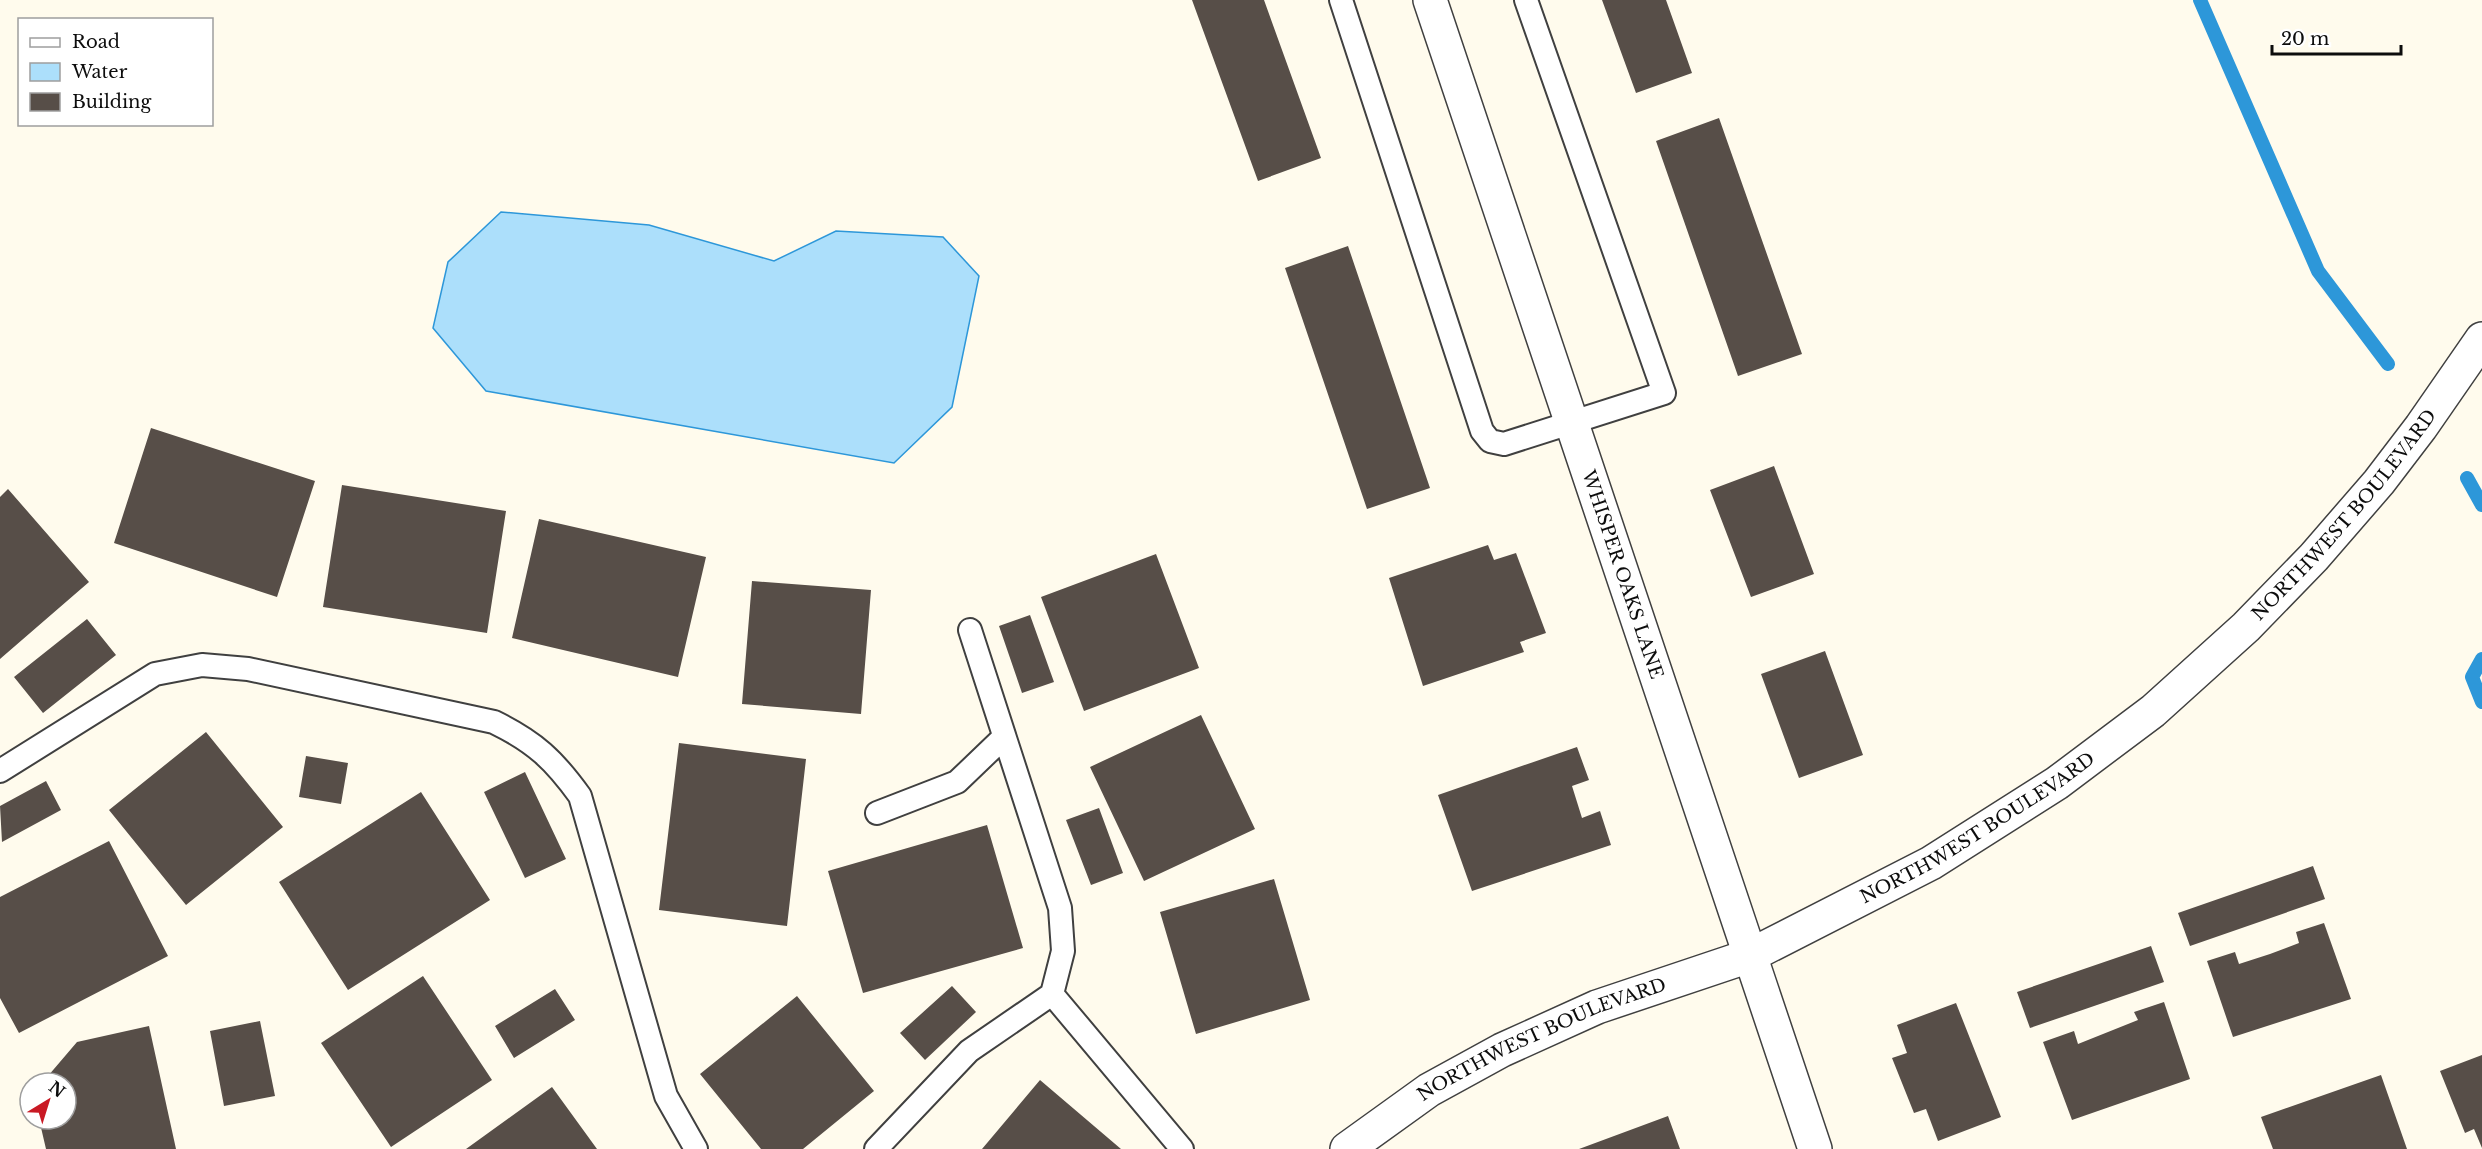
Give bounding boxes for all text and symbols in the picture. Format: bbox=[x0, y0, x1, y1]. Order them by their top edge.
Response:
legend bbox=[18, 18, 213, 126]
scale bar bbox=[2272, 18, 2401, 56]
text: 20 m bbox=[2281, 28, 2329, 50]
text: Road bbox=[72, 31, 120, 53]
text: Water bbox=[71, 61, 128, 83]
text: Building bbox=[72, 91, 151, 113]
street label: NORTHWEST BOULEVARD bbox=[2247, 405, 2441, 625]
street label: WHISPER OAKS LANE bbox=[1577, 466, 1668, 682]
street label: NORTHWEST BOULEVARD bbox=[1857, 748, 2099, 908]
street label: NORTHWEST BOULEVARD bbox=[1413, 974, 1669, 1106]
north arrow bbox=[18, 1071, 78, 1131]
text: N bbox=[45, 1077, 69, 1102]

